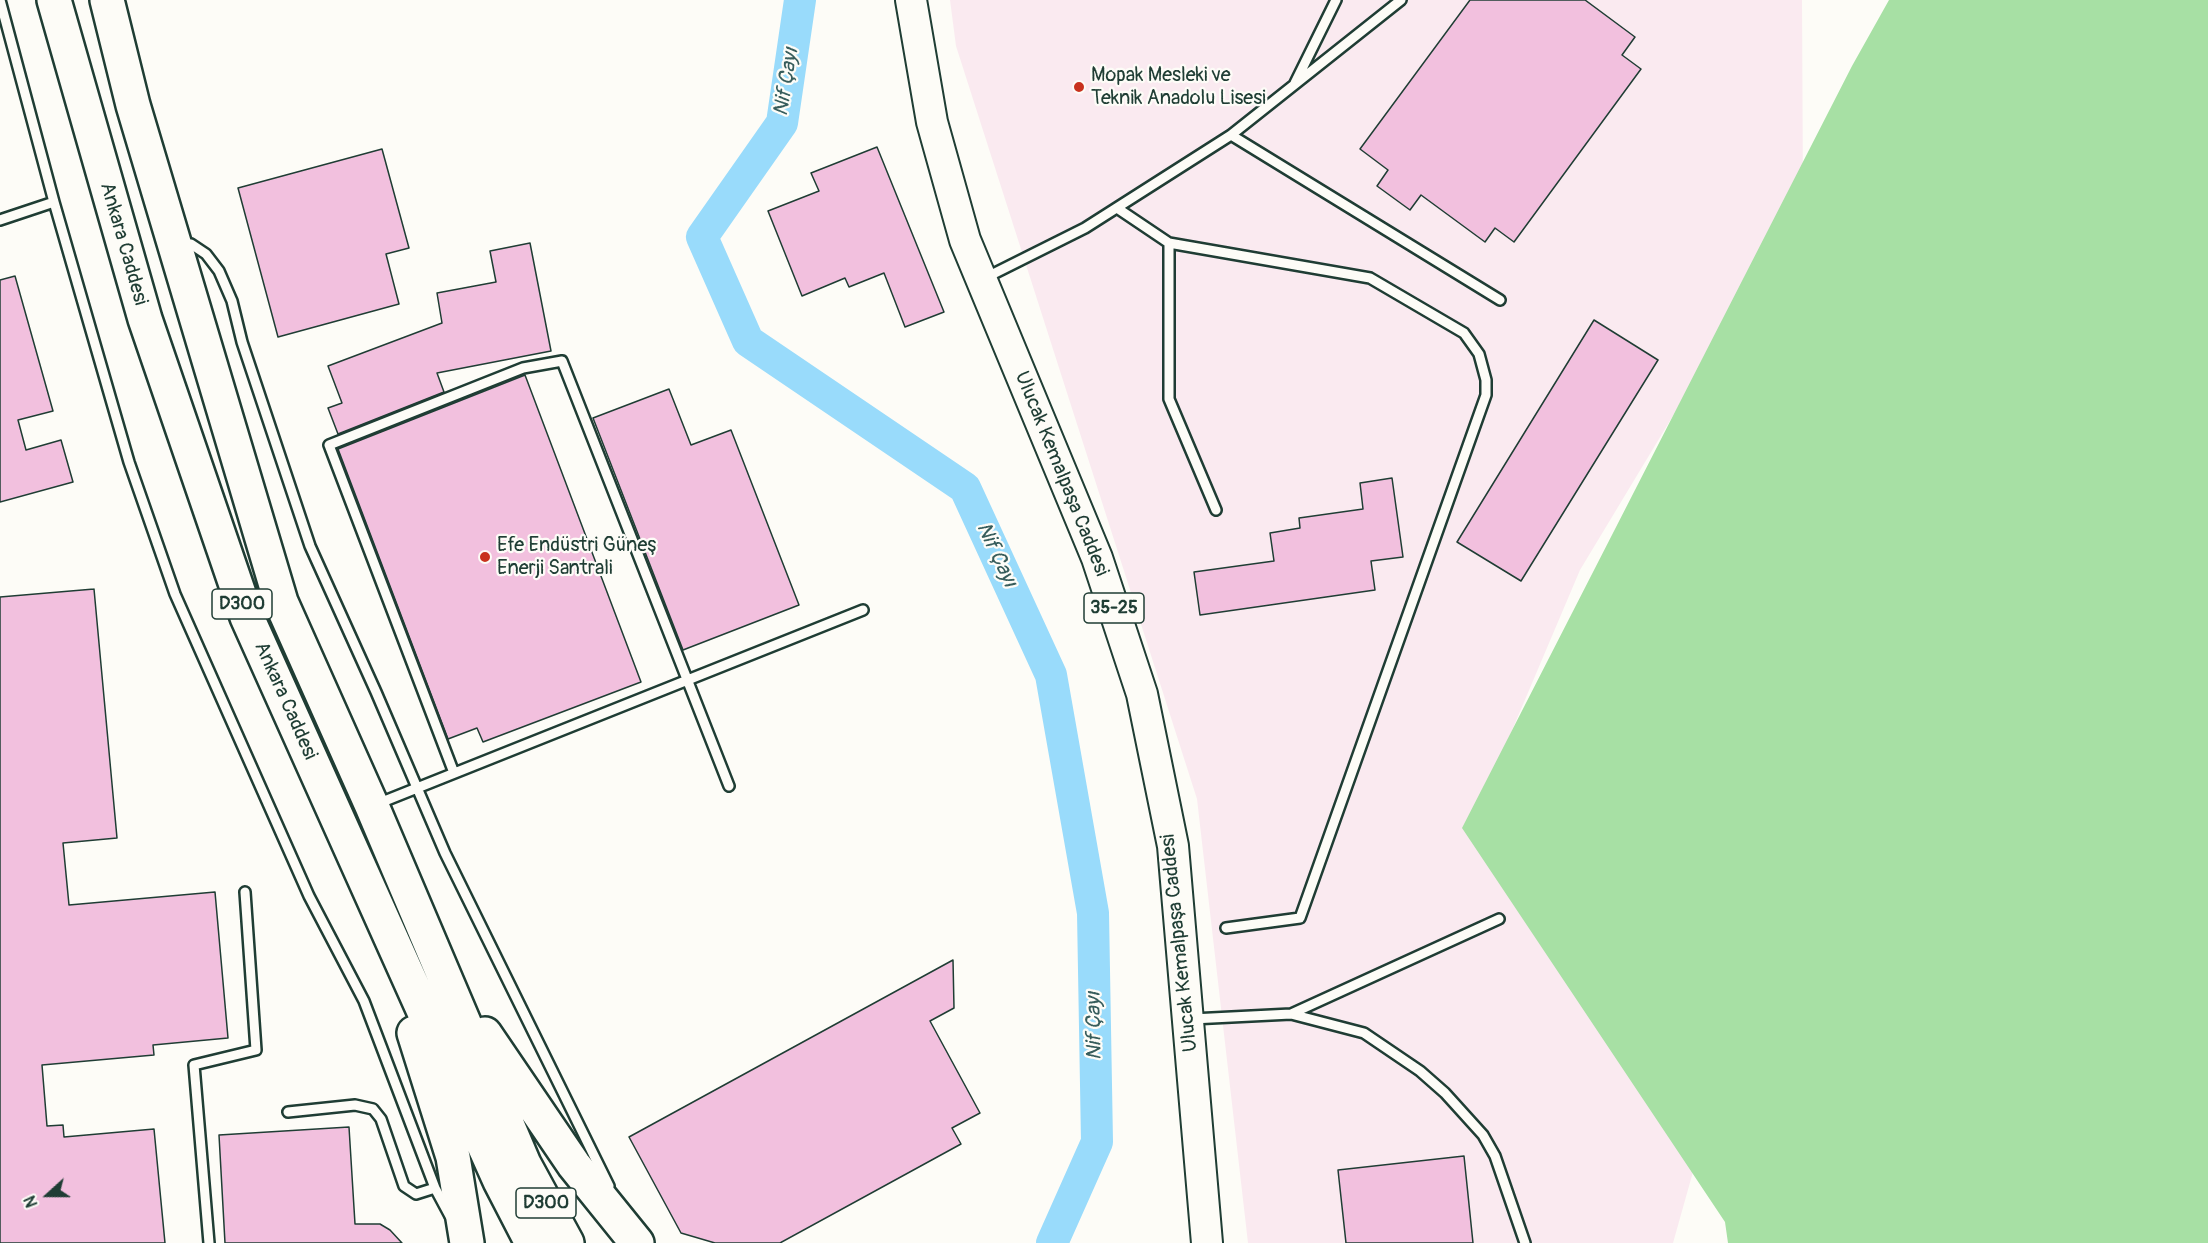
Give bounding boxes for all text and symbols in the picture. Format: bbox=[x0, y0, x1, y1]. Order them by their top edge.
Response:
water label: Nif Çayı bbox=[769, 46, 805, 118]
place label: Mopak Mesleki ve Teknik Anadolu Lisesi bbox=[1091, 64, 1266, 111]
marker: Mopak Mesleki ve Teknik Anadolu Lisesi bbox=[1072, 80, 1086, 94]
street label: Ankara Caddesi bbox=[94, 180, 152, 308]
street label: Ulucak Kemalpaşa Caddesi bbox=[1009, 368, 1113, 580]
water label: Nif Çayı bbox=[970, 519, 1022, 591]
place label: Efe Endüstri Güneş Enerji Santrali bbox=[497, 534, 656, 581]
marker: Efe Endüstri Güneş Enerji Santrali bbox=[478, 550, 492, 564]
road number: D300 bbox=[212, 589, 272, 619]
road number: 35-25 bbox=[1084, 593, 1144, 623]
street label: Ankara Caddesi bbox=[248, 638, 322, 764]
street label: Ulucak Kemalpaşa Caddesi bbox=[1157, 833, 1203, 1053]
water label: Nif Çayı bbox=[1082, 992, 1108, 1060]
north arrow bbox=[18, 1165, 78, 1225]
road number: D300 bbox=[516, 1188, 576, 1218]
text: N bbox=[20, 1193, 42, 1210]

